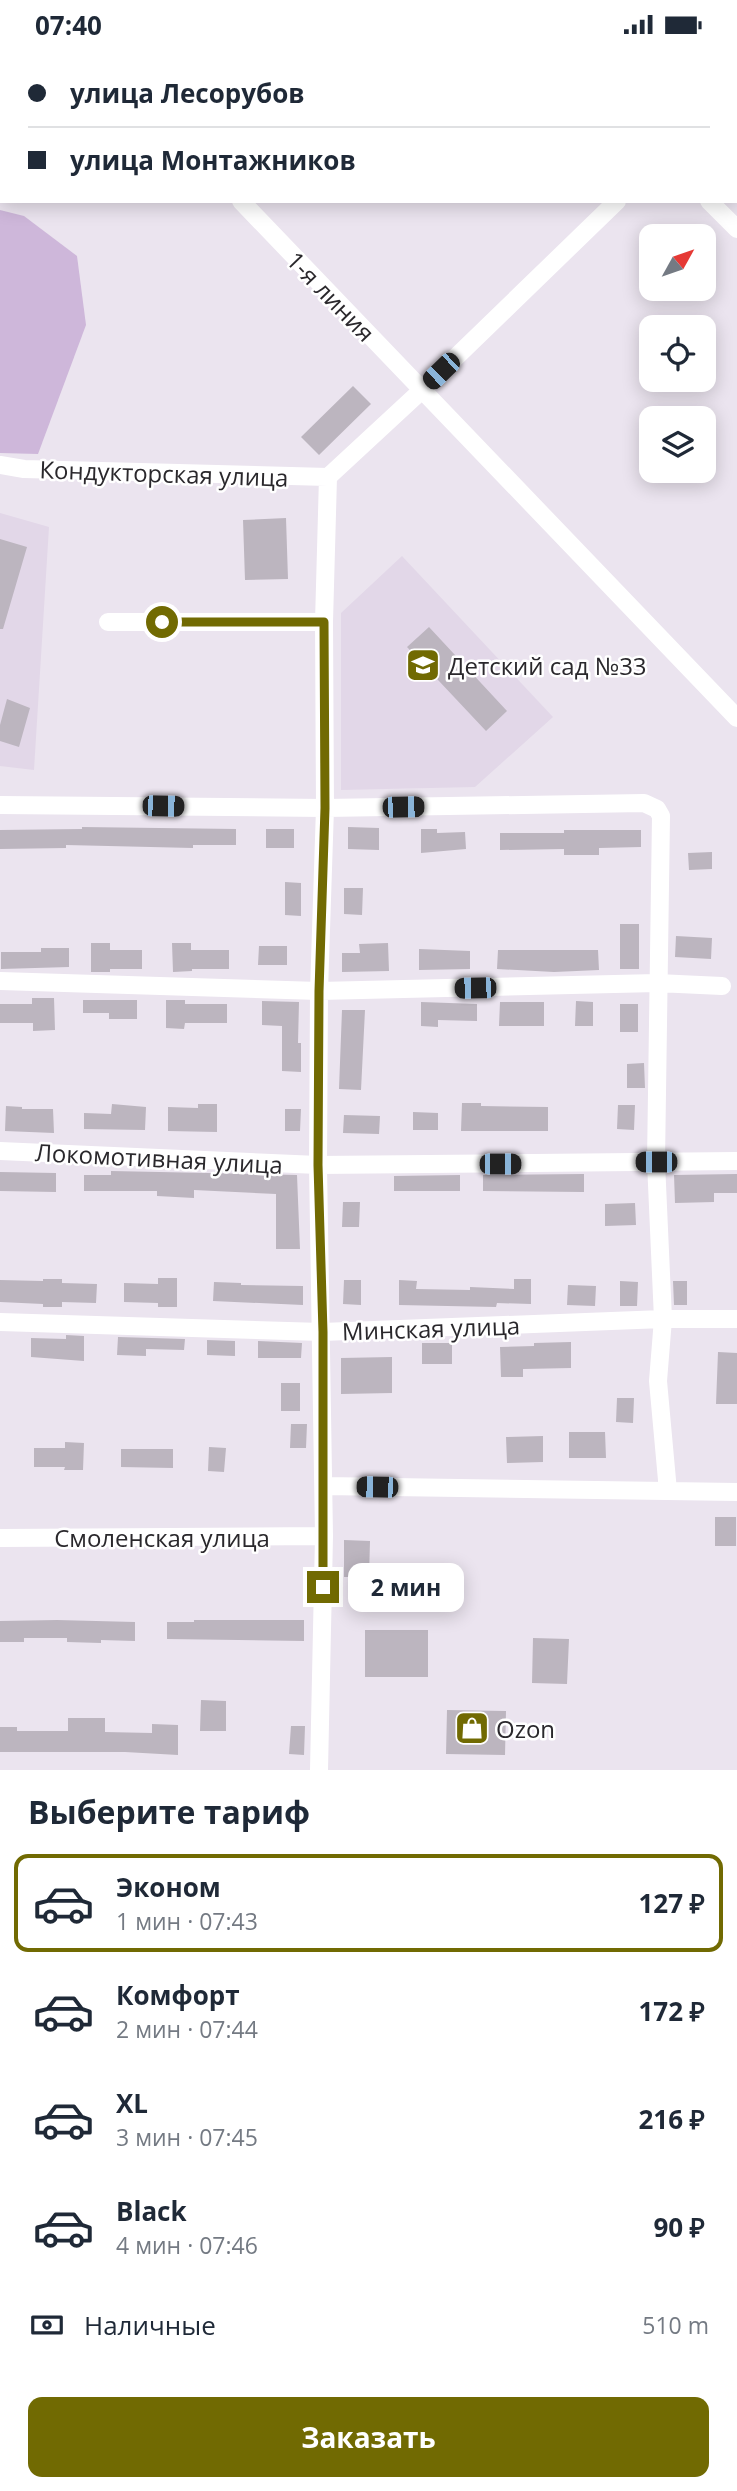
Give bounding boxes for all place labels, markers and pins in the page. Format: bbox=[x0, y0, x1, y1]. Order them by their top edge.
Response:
school or university icon: Детский сад №33 bbox=[404, 646, 442, 684]
place label: Детский сад №33 bbox=[448, 649, 647, 682]
shop icon: Ozon bbox=[453, 1709, 491, 1747]
place label: Ozon bbox=[496, 1712, 555, 1745]

